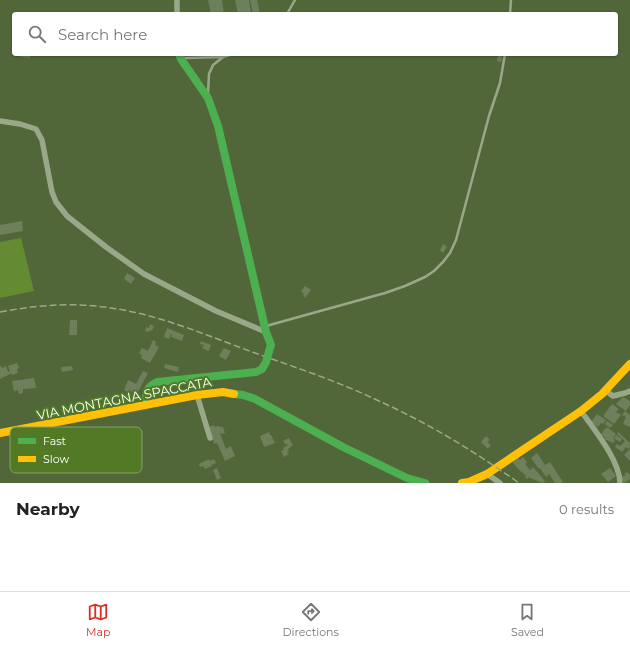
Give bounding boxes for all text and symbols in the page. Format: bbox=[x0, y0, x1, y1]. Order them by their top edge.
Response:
search box bbox=[12, 12, 618, 56]
icon: search bbox=[26, 23, 48, 45]
text: Search here bbox=[58, 25, 147, 44]
street label: VIA MONTAGNA SPACCATA bbox=[35, 373, 213, 423]
legend bbox=[10, 427, 142, 473]
text: Fast bbox=[43, 434, 67, 448]
text: Slow bbox=[43, 452, 69, 466]
text: Nearby bbox=[16, 499, 80, 519]
text: 0 results bbox=[559, 501, 614, 517]
tab: Map bbox=[86, 601, 110, 639]
tab: Directions bbox=[283, 601, 339, 639]
tab: Saved bbox=[511, 601, 544, 639]

